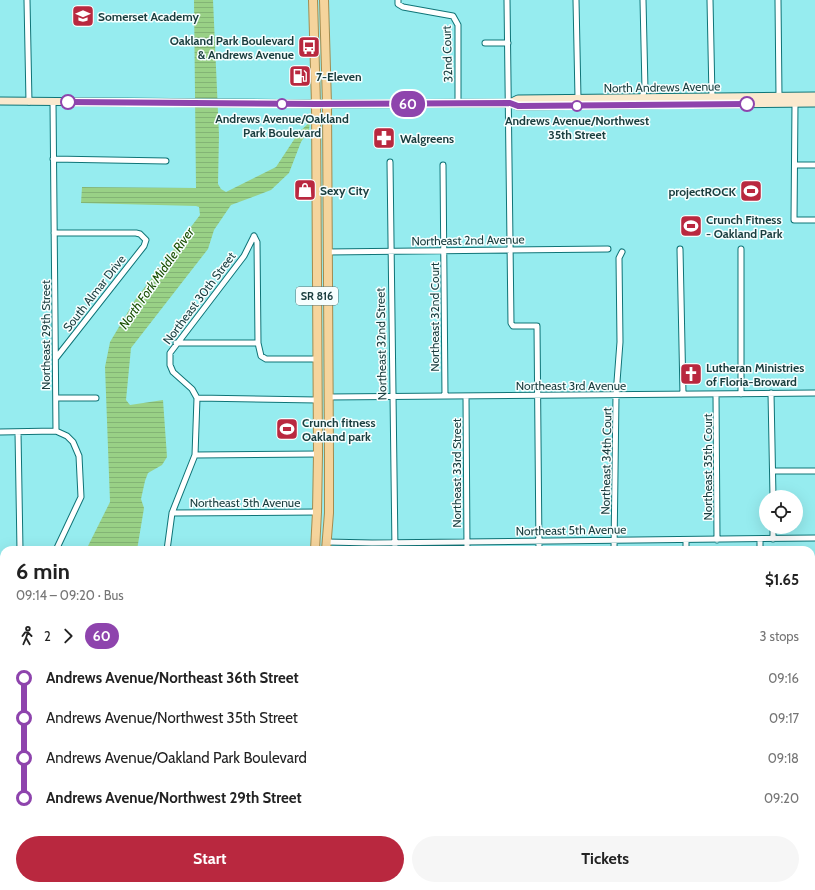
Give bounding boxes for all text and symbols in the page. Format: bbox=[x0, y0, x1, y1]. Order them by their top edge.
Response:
school or university icon: Somerset Academy bbox=[70, 3, 96, 29]
place label: Somerset Academy bbox=[98, 9, 200, 24]
street label: 32nd Court bbox=[439, 25, 455, 83]
place label: Oakland Park Boulevard & Andrews Avenue bbox=[170, 33, 294, 62]
bus stop icon: Oakland Park Boulevard & Andrews Avenue bbox=[296, 34, 322, 60]
fuel station icon: 7-Eleven bbox=[287, 63, 313, 89]
place label: 7-Eleven bbox=[316, 69, 362, 84]
street label: North Andrews Avenue bbox=[603, 78, 721, 96]
line badge: 60 bbox=[390, 91, 426, 117]
unlabelled marker bbox=[60, 94, 76, 110]
text: 60 bbox=[399, 95, 417, 113]
unlabelled marker bbox=[739, 96, 755, 112]
marker: Andrews Avenue/Oakland Park Boulevard bbox=[276, 98, 288, 110]
marker: Andrews Avenue/Northwest 35th Street bbox=[571, 100, 583, 112]
place label: Andrews Avenue/Oakland Park Boulevard bbox=[215, 111, 349, 140]
place label: Andrews Avenue/Northwest 35th Street bbox=[505, 113, 649, 142]
pharmacy icon: Walgreens bbox=[371, 125, 397, 151]
place label: Walgreens bbox=[400, 131, 454, 146]
shop icon: Sexy City bbox=[292, 177, 318, 203]
sports icon: projectROCK bbox=[738, 178, 764, 204]
place label: Sexy City bbox=[320, 183, 370, 198]
place label: projectROCK bbox=[668, 184, 736, 199]
place label: Crunch Fitness - Oakland Park bbox=[706, 212, 783, 241]
sports icon: Crunch Fitness - Oakland Park bbox=[678, 213, 704, 239]
water label: North Fork Middle River bbox=[115, 223, 198, 332]
street label: Northeast 2nd Avenue bbox=[411, 232, 525, 248]
street label: Northeast 30th Street bbox=[159, 249, 239, 347]
street label: South Almar Drive bbox=[59, 252, 129, 334]
street label: Northeast 32nd Court bbox=[427, 262, 442, 372]
street label: Northeast 29th Street bbox=[38, 280, 53, 390]
road number: SR 816 bbox=[296, 287, 338, 305]
street label: Northeast 32nd Street bbox=[373, 288, 389, 400]
place label: Lutheran Ministries of Floria-Broward bbox=[706, 360, 804, 389]
church icon: Lutheran Ministries of Floria-Broward bbox=[678, 361, 704, 387]
street label: Northeast 3rd Avenue bbox=[516, 378, 626, 393]
street label: Northeast 34th Court bbox=[598, 407, 614, 515]
street label: Northeast 35th Court bbox=[700, 413, 715, 521]
place label: Crunch fitness Oakland park bbox=[302, 415, 375, 444]
sports icon: Crunch fitness Oakland park bbox=[274, 416, 300, 442]
street label: Northeast 33rd Street bbox=[449, 418, 464, 528]
map controls bbox=[759, 490, 803, 534]
button: locate bbox=[759, 490, 803, 534]
street label: Northeast 5th Avenue bbox=[190, 495, 300, 510]
street label: Northeast 5th Avenue bbox=[516, 522, 626, 538]
text: 6 min bbox=[16, 558, 70, 585]
text: $1.65 bbox=[765, 571, 799, 589]
text: 09:14 – 09:20 · Bus bbox=[16, 587, 124, 603]
icon: walk bbox=[16, 625, 38, 647]
icon: forward bbox=[57, 625, 79, 647]
text: 60 bbox=[93, 627, 111, 645]
text: 2 bbox=[44, 628, 51, 644]
text: 3 stops bbox=[760, 628, 799, 644]
text: Andrews Avenue/Northeast 36th Street bbox=[46, 669, 299, 687]
text: 09:16 bbox=[768, 670, 799, 686]
text: Andrews Avenue/Northwest 35th Street bbox=[46, 709, 298, 727]
text: 09:17 bbox=[769, 710, 799, 726]
text: Andrews Avenue/Oakland Park Boulevard bbox=[46, 749, 307, 767]
text: 09:18 bbox=[768, 750, 799, 766]
text: Andrews Avenue/Northwest 29th Street bbox=[46, 789, 302, 807]
text: 09:20 bbox=[764, 790, 799, 806]
button: Start bbox=[16, 836, 404, 882]
button: Tickets bbox=[412, 836, 799, 882]

